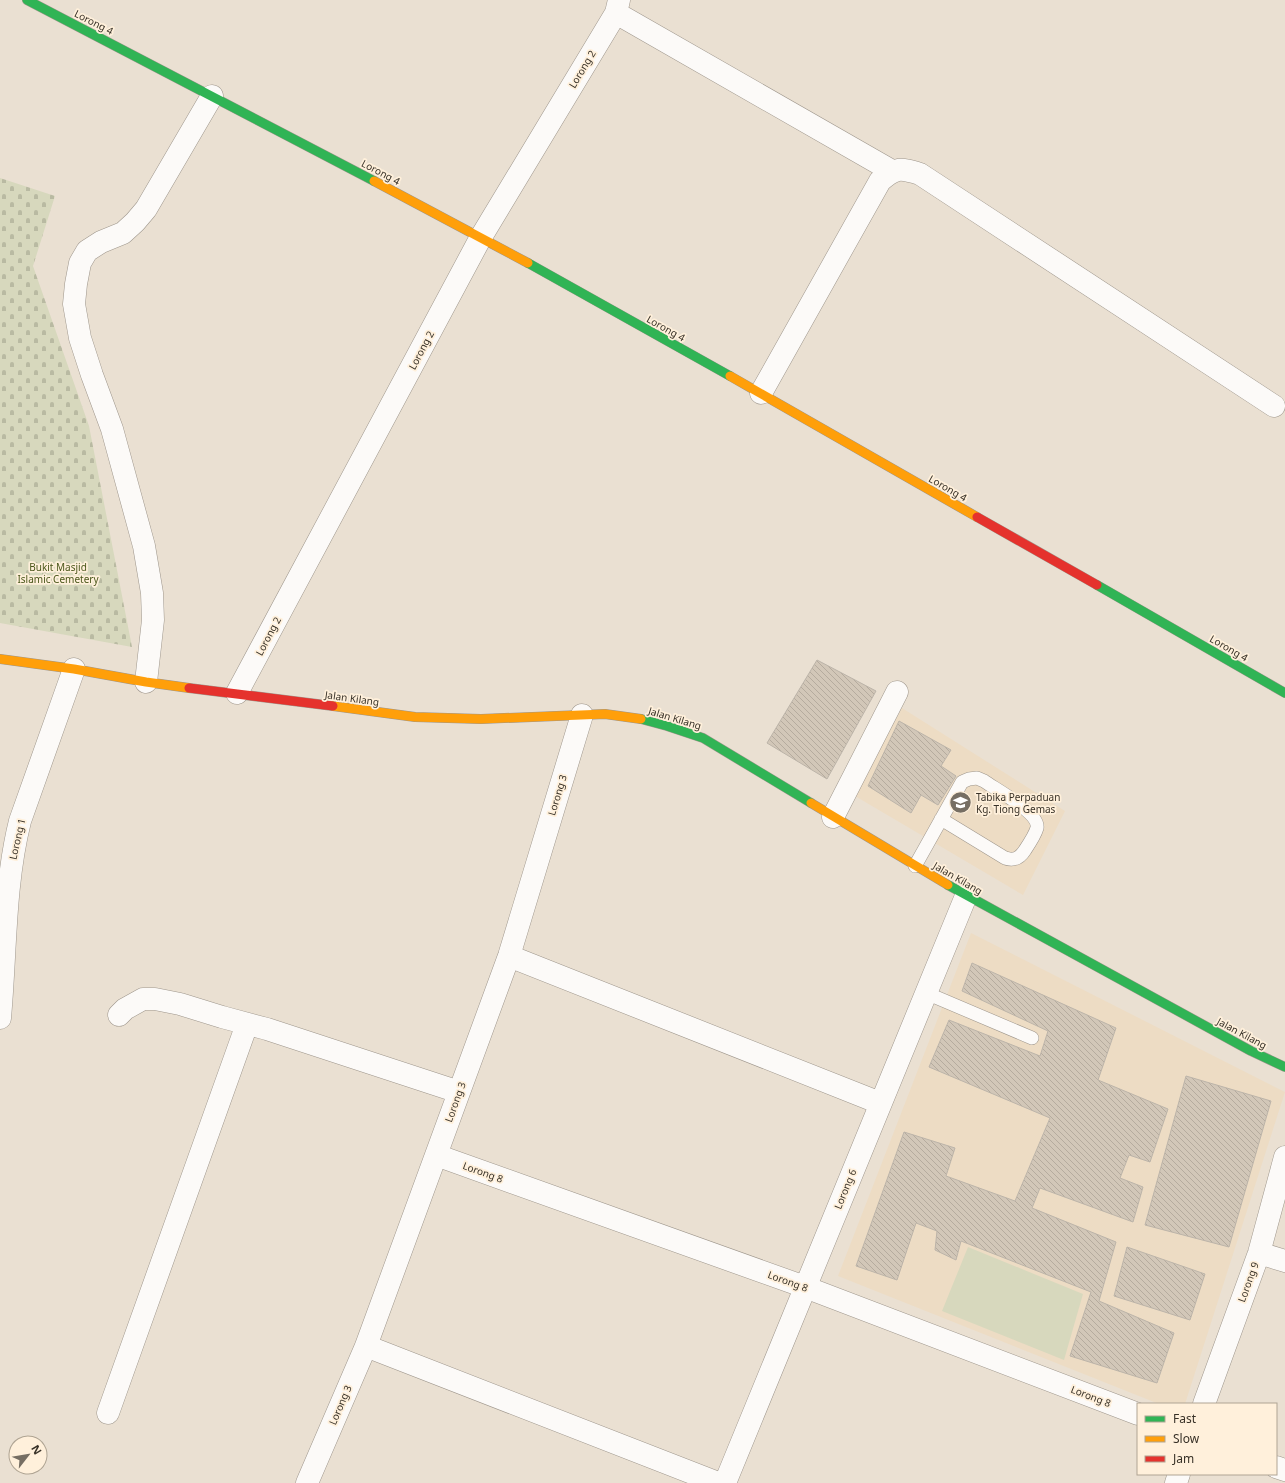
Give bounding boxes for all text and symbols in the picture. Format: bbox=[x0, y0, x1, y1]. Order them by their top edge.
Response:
street label: Lorong 4 bbox=[72, 6, 116, 38]
street label: Lorong 2 bbox=[565, 47, 599, 91]
street label: Lorong 4 bbox=[359, 156, 403, 188]
street label: Lorong 4 bbox=[644, 312, 688, 344]
street label: Lorong 2 bbox=[405, 328, 437, 372]
street label: Lorong 4 bbox=[926, 471, 970, 505]
park label: Bukit Masjid Islamic Cemetery bbox=[17, 560, 99, 586]
street label: Lorong 2 bbox=[252, 614, 284, 658]
street label: Lorong 4 bbox=[1207, 631, 1251, 665]
street label: Jalan Kilang bbox=[323, 687, 380, 709]
street label: Jalan Kilang bbox=[646, 703, 703, 733]
street label: Lorong 3 bbox=[544, 773, 570, 817]
school or university icon: Tabika Perpaduan Kg. Tiong Gemas bbox=[947, 790, 973, 816]
place label: Tabika Perpaduan Kg. Tiong Gemas bbox=[976, 790, 1060, 816]
street label: Lorong 1 bbox=[5, 817, 29, 861]
street label: Jalan Kilang bbox=[930, 858, 985, 898]
street label: Jalan Kilang bbox=[1214, 1014, 1269, 1052]
street label: Lorong 3 bbox=[441, 1080, 469, 1124]
street label: Lorong 8 bbox=[461, 1158, 505, 1186]
street label: Lorong 6 bbox=[831, 1167, 859, 1211]
street label: Lorong 9 bbox=[1234, 1260, 1262, 1304]
street label: Lorong 8 bbox=[766, 1267, 810, 1295]
street label: Lorong 8 bbox=[1069, 1382, 1113, 1410]
street label: Lorong 3 bbox=[325, 1383, 355, 1427]
legend bbox=[1137, 1403, 1277, 1475]
text: Fast bbox=[1173, 1410, 1197, 1427]
text: Slow bbox=[1173, 1430, 1200, 1447]
north arrow bbox=[8, 1435, 48, 1475]
text: N bbox=[28, 1442, 46, 1457]
text: Jam bbox=[1172, 1450, 1194, 1467]

